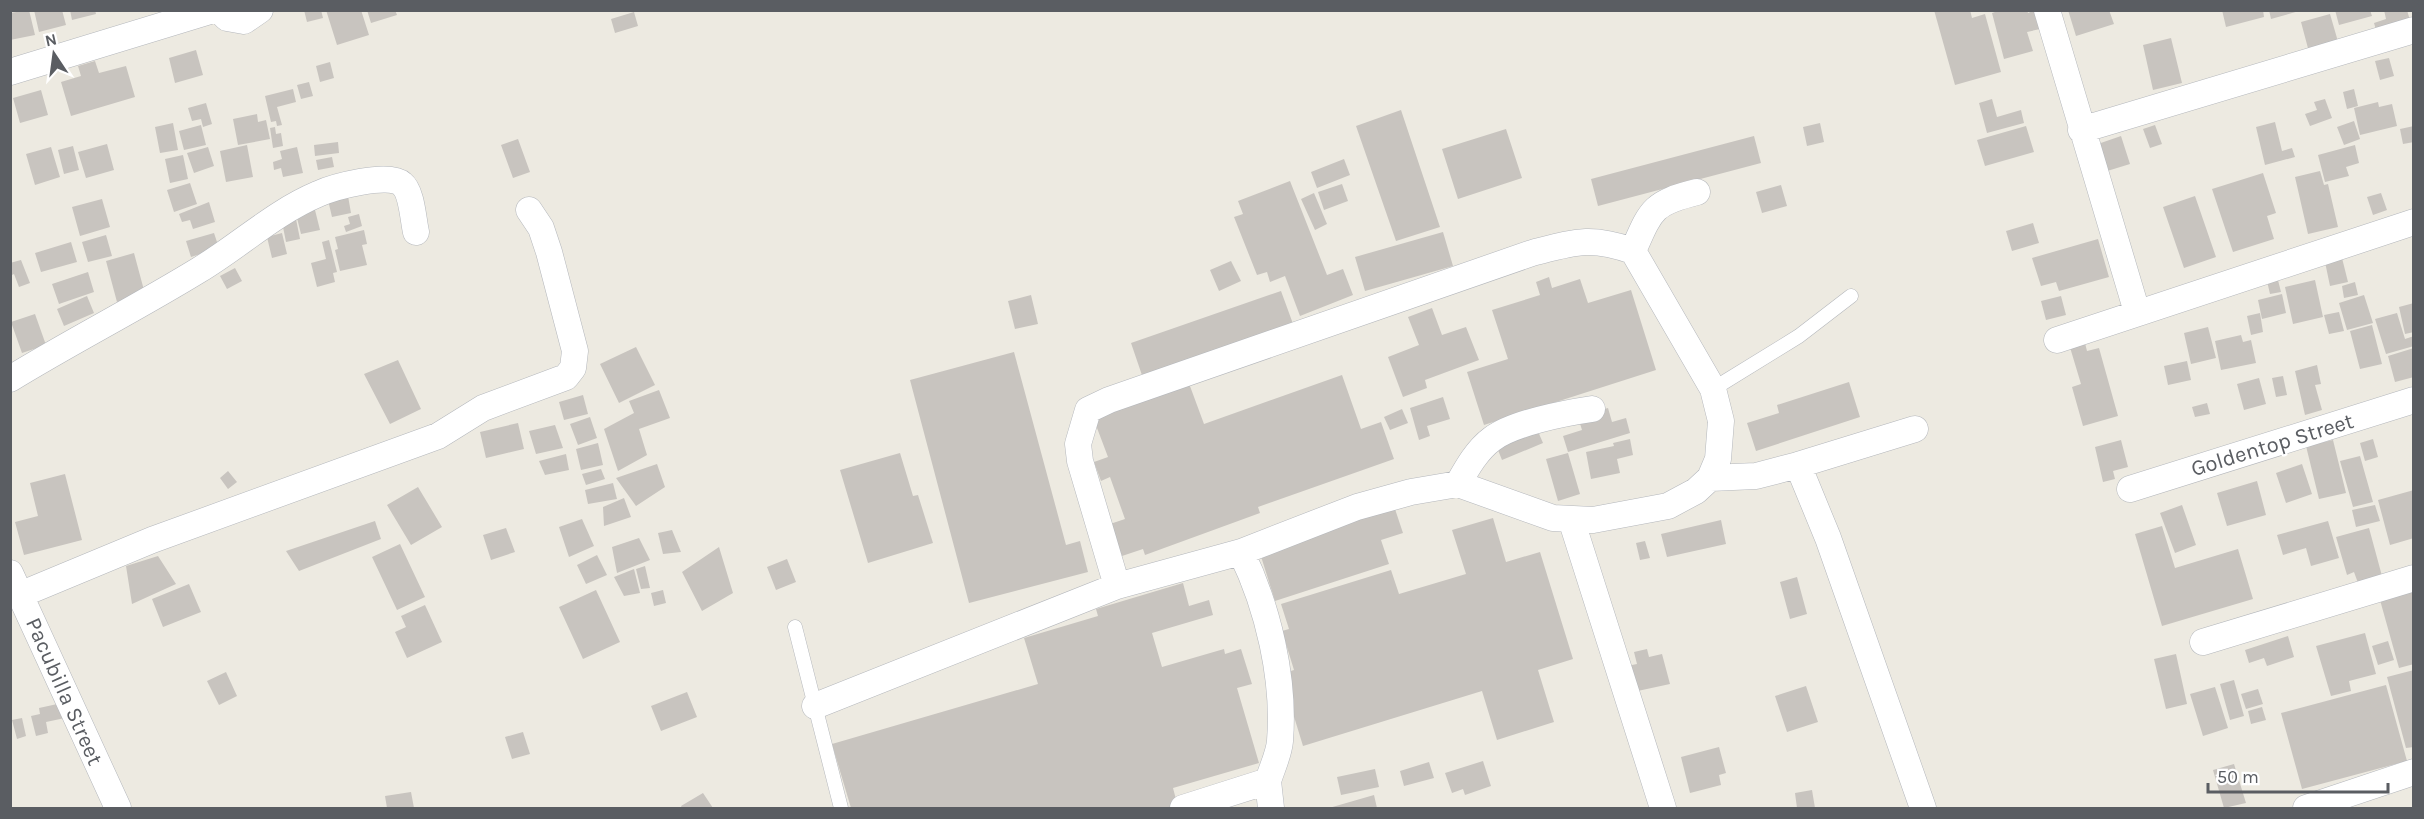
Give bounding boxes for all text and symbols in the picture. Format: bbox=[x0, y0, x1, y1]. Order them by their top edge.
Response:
north arrow bbox=[24, 24, 84, 84]
text: N bbox=[43, 29, 58, 50]
street label: Goldentop Street bbox=[2188, 408, 2357, 482]
street label: Pacubilla Street bbox=[20, 614, 108, 769]
scale bar bbox=[2208, 756, 2388, 794]
text: 50 m bbox=[2217, 766, 2259, 788]

